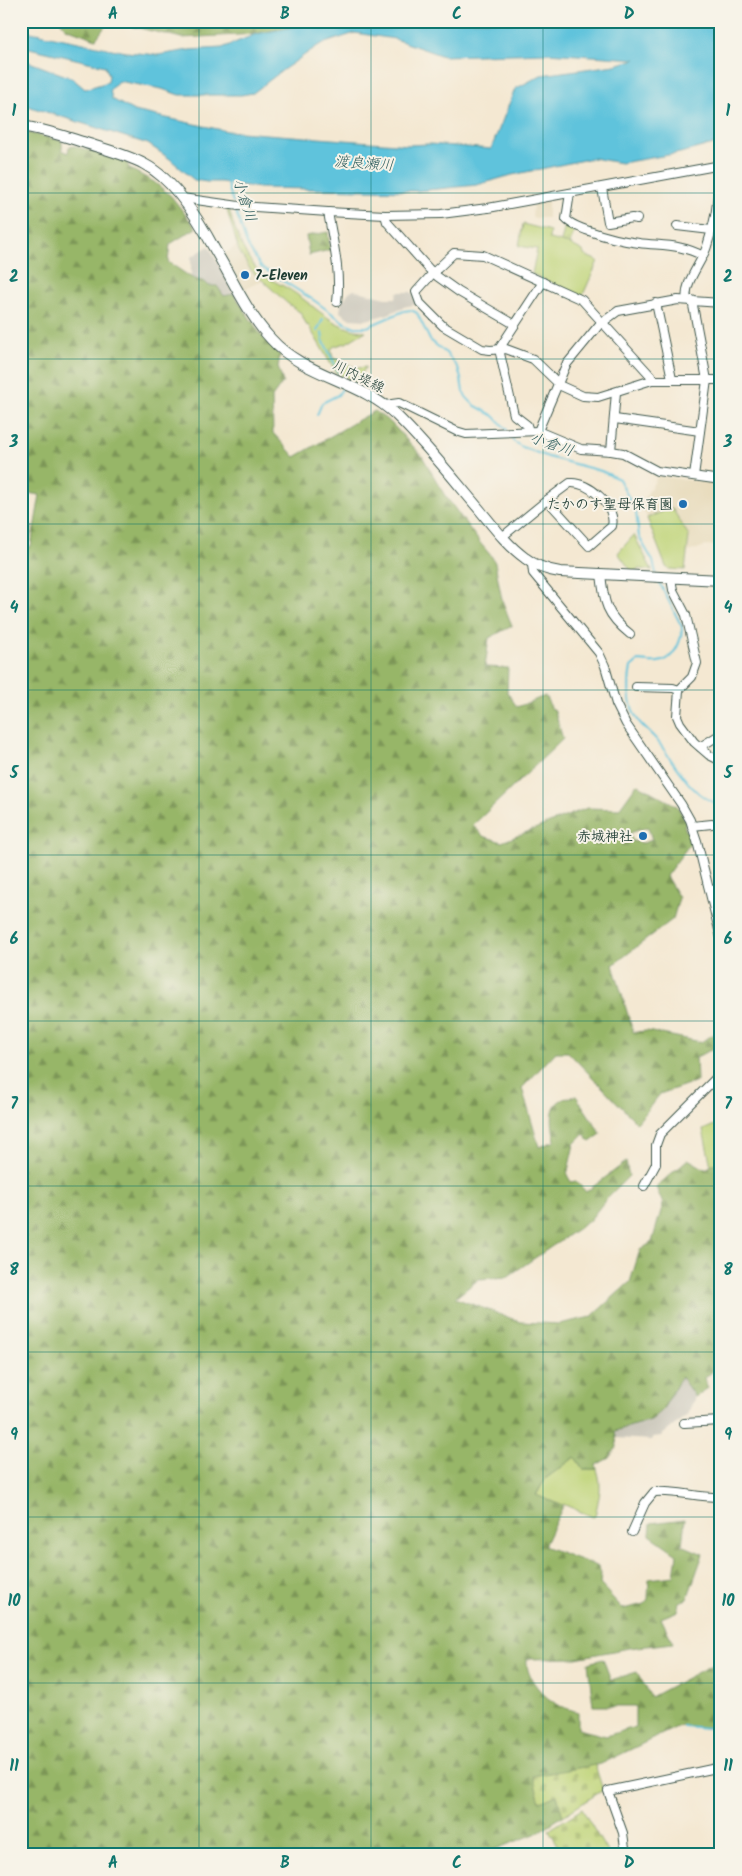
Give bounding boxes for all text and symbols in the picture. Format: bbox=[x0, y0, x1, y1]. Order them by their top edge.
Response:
text: A bbox=[108, 2, 118, 27]
text: B bbox=[280, 2, 290, 27]
text: C bbox=[452, 2, 462, 27]
text: D bbox=[624, 2, 635, 27]
text: 1 bbox=[12, 99, 17, 124]
text: 1 bbox=[726, 99, 731, 124]
water label: 渡良瀬川 bbox=[333, 150, 395, 178]
water label: 小倉川 bbox=[226, 175, 262, 225]
text: 2 bbox=[9, 265, 19, 290]
place label: 7-Eleven bbox=[255, 265, 308, 287]
text: 2 bbox=[723, 265, 733, 290]
marker: 7-Eleven bbox=[239, 269, 251, 281]
street label: 川内堤線 bbox=[329, 354, 388, 399]
water label: 小倉川 bbox=[526, 426, 577, 464]
text: 3 bbox=[9, 430, 19, 455]
text: 3 bbox=[723, 430, 733, 455]
place label: たかのす聖母保育園 bbox=[547, 494, 673, 516]
marker: たかのす聖母保育園 bbox=[677, 498, 689, 510]
text: 4 bbox=[10, 596, 19, 621]
text: 4 bbox=[724, 596, 733, 621]
text: 5 bbox=[9, 761, 20, 786]
text: 5 bbox=[723, 761, 734, 786]
place label: 赤城神社 bbox=[577, 826, 633, 848]
marker: 赤城神社 bbox=[637, 830, 649, 842]
text: 6 bbox=[10, 927, 19, 952]
text: 6 bbox=[724, 927, 733, 952]
text: 7 bbox=[10, 1092, 18, 1117]
text: 7 bbox=[724, 1092, 732, 1117]
text: 8 bbox=[9, 1258, 19, 1283]
text: 8 bbox=[723, 1258, 733, 1283]
text: 9 bbox=[10, 1423, 18, 1448]
text: 9 bbox=[724, 1423, 732, 1448]
text: 10 bbox=[7, 1589, 21, 1614]
text: 10 bbox=[721, 1589, 735, 1614]
text: 11 bbox=[9, 1754, 19, 1779]
text: 11 bbox=[723, 1754, 733, 1779]
text: A bbox=[108, 1851, 118, 1876]
text: B bbox=[280, 1851, 290, 1876]
text: C bbox=[452, 1851, 462, 1876]
text: D bbox=[624, 1851, 635, 1876]

